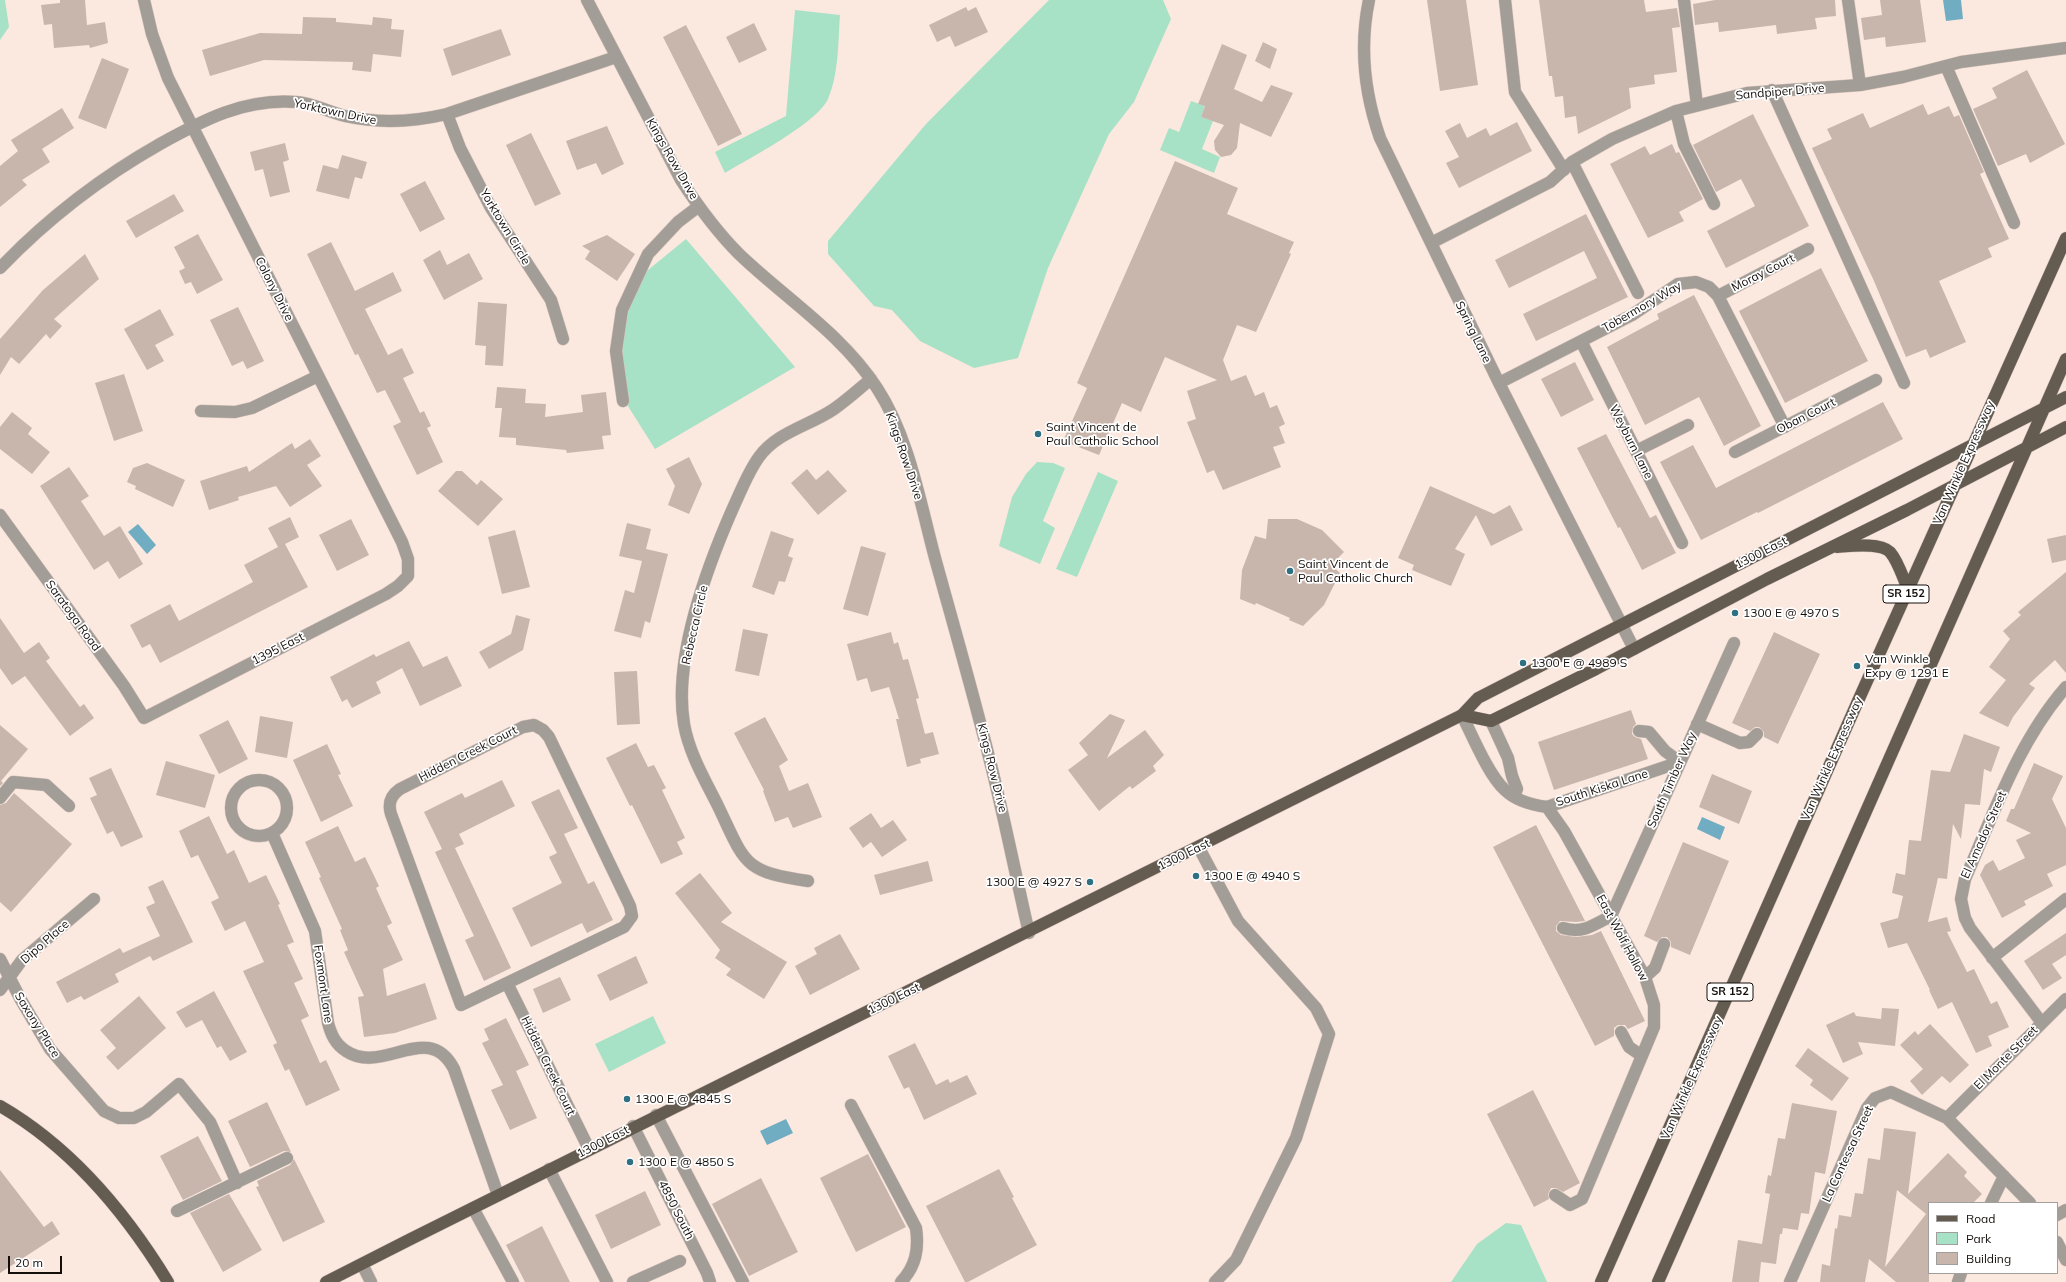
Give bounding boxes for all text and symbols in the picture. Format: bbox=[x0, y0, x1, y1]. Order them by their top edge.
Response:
street label: Sandpiper Drive bbox=[1735, 81, 1825, 103]
street label: Yorktown Drive bbox=[292, 96, 378, 128]
street label: Kings Row Drive bbox=[643, 116, 701, 202]
street label: Yorktown Circle bbox=[477, 187, 533, 267]
street label: Moray Court bbox=[1729, 251, 1797, 295]
street label: Colony Drive bbox=[252, 255, 296, 323]
street label: Tobermory Way bbox=[1600, 279, 1684, 335]
street label: Spring Lane bbox=[1452, 299, 1494, 365]
street label: Oban Court bbox=[1774, 395, 1838, 437]
street label: Van Winkle Expressway bbox=[1930, 399, 1998, 527]
street label: Weyburn Lane bbox=[1606, 402, 1656, 482]
street label: Kings Row Drive bbox=[882, 410, 926, 502]
place label: Saint Vincent de Paul Catholic School bbox=[1046, 420, 1159, 448]
marker: Saint Vincent de Paul Catholic School bbox=[1033, 429, 1043, 439]
street label: 1300 East bbox=[1733, 534, 1789, 572]
place label: Saint Vincent de Paul Catholic Church bbox=[1298, 557, 1413, 585]
marker: Saint Vincent de Paul Catholic Church bbox=[1285, 566, 1295, 576]
street label: Saratoga Road bbox=[42, 578, 104, 654]
street label: Rebecca Circle bbox=[679, 584, 711, 666]
road number: SR 152 bbox=[1883, 585, 1929, 603]
place label: 1300 E @ 4970 S bbox=[1743, 606, 1839, 620]
marker: 1300 E @ 4970 S bbox=[1730, 608, 1740, 618]
street label: 1395 East bbox=[250, 630, 306, 668]
place label: Van Winkle Expy @ 1291 E bbox=[1865, 652, 1949, 680]
place label: 1300 E @ 4989 S bbox=[1531, 656, 1627, 670]
marker: 1300 E @ 4989 S bbox=[1518, 658, 1528, 668]
marker: Van Winkle Expy @ 1291 E bbox=[1852, 661, 1862, 671]
street label: Van Winkle Expressway bbox=[1798, 695, 1866, 823]
street label: Kings Row Drive bbox=[974, 722, 1010, 814]
street label: Hidden Creek Court bbox=[416, 723, 520, 785]
street label: South Timber Way bbox=[1644, 730, 1700, 830]
street label: South Kiska Lane bbox=[1554, 766, 1650, 810]
street label: El Amador Street bbox=[1958, 789, 2010, 881]
street label: 1300 East bbox=[1156, 836, 1212, 874]
place label: 1300 E @ 4940 S bbox=[1204, 869, 1300, 883]
marker: 1300 E @ 4940 S bbox=[1191, 871, 1201, 881]
place label: 1300 E @ 4927 S bbox=[986, 875, 1082, 889]
marker: 1300 E @ 4927 S bbox=[1085, 877, 1095, 887]
street label: East Wolf Hollow bbox=[1593, 892, 1651, 984]
street label: Dipo Place bbox=[18, 917, 72, 967]
street label: Foxmont Lane bbox=[310, 944, 336, 1024]
street label: 1300 East bbox=[866, 980, 922, 1018]
road number: SR 152 bbox=[1707, 983, 1753, 1001]
street label: Saxony Place bbox=[11, 990, 63, 1060]
street label: Hidden Creek Court bbox=[518, 1014, 578, 1118]
street label: Van Winkle Expressway bbox=[1658, 1014, 1726, 1142]
street label: El Monte Street bbox=[1971, 1023, 2041, 1093]
place label: 1300 E @ 4845 S bbox=[635, 1092, 731, 1106]
marker: 1300 E @ 4845 S bbox=[622, 1094, 632, 1104]
street label: La Contessa Street bbox=[1819, 1104, 1877, 1204]
street label: 1300 East bbox=[575, 1123, 631, 1161]
place label: 1300 E @ 4850 S bbox=[638, 1155, 734, 1169]
marker: 1300 E @ 4850 S bbox=[625, 1157, 635, 1167]
street label: 4850 South bbox=[655, 1178, 697, 1242]
legend bbox=[1928, 1202, 2058, 1274]
text: Road bbox=[1966, 1211, 1995, 1226]
text: Park bbox=[1966, 1231, 1991, 1246]
scale bar bbox=[10, 1248, 64, 1274]
text: Building bbox=[1966, 1251, 2011, 1266]
text: 20 m bbox=[15, 1255, 43, 1270]

